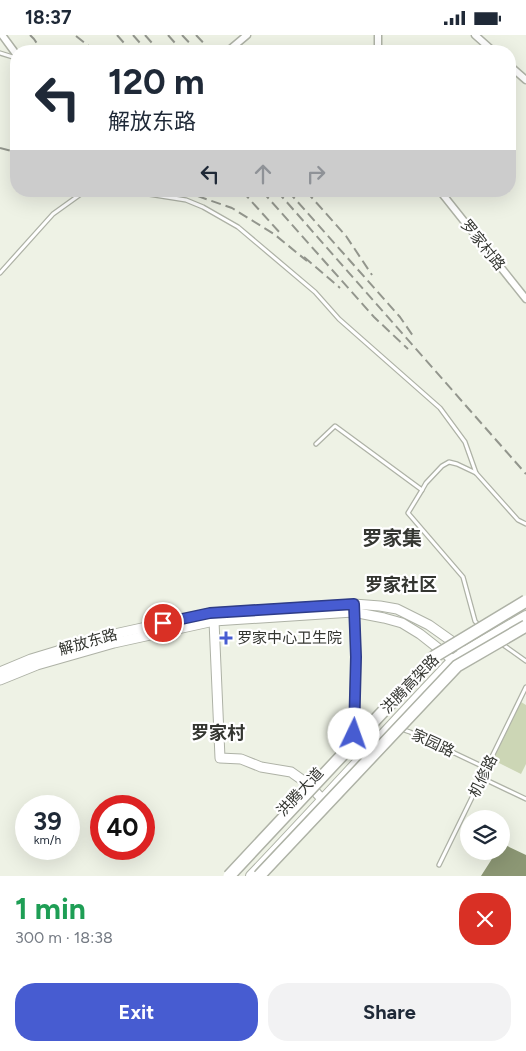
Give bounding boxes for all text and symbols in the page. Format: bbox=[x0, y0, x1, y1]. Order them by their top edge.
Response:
text: 18:37 bbox=[25, 6, 72, 29]
text: 120 m bbox=[108, 61, 205, 103]
icon: left bbox=[25, 65, 90, 130]
text: 解放东路 bbox=[108, 108, 196, 135]
icon: left bbox=[196, 160, 224, 188]
icon: ahead bbox=[249, 160, 277, 188]
icon: right bbox=[302, 160, 330, 188]
street label: 罗家村路 bbox=[457, 216, 509, 274]
district label: 罗家集 bbox=[362, 526, 422, 550]
district label: 罗家社区 bbox=[365, 574, 437, 596]
pin bbox=[142, 602, 184, 644]
icon: arrive bbox=[149, 609, 177, 637]
street label: 解放东路 bbox=[57, 625, 119, 659]
place label: 罗家中心卫生院 bbox=[237, 629, 342, 647]
marker: 罗家中心卫生院 bbox=[219, 631, 233, 645]
street label: 洪腾高架路 bbox=[377, 651, 443, 717]
position arrow bbox=[327, 707, 379, 759]
district label: 罗家村 bbox=[191, 722, 245, 744]
street label: 家园路 bbox=[409, 725, 457, 761]
street label: 机修路 bbox=[465, 752, 501, 800]
street label: 洪腾大道 bbox=[273, 764, 327, 820]
speed limit sign: 40 bbox=[90, 795, 155, 860]
text: 39 bbox=[33, 806, 62, 836]
map controls bbox=[460, 810, 510, 860]
button: layers bbox=[460, 810, 510, 860]
text: km/h bbox=[34, 833, 61, 847]
text: 1 min bbox=[15, 890, 86, 927]
button: close bbox=[459, 893, 511, 945]
text: 300 m · 18:38 bbox=[15, 928, 113, 947]
button: Exit bbox=[15, 983, 258, 1041]
button: Share bbox=[268, 983, 511, 1041]

